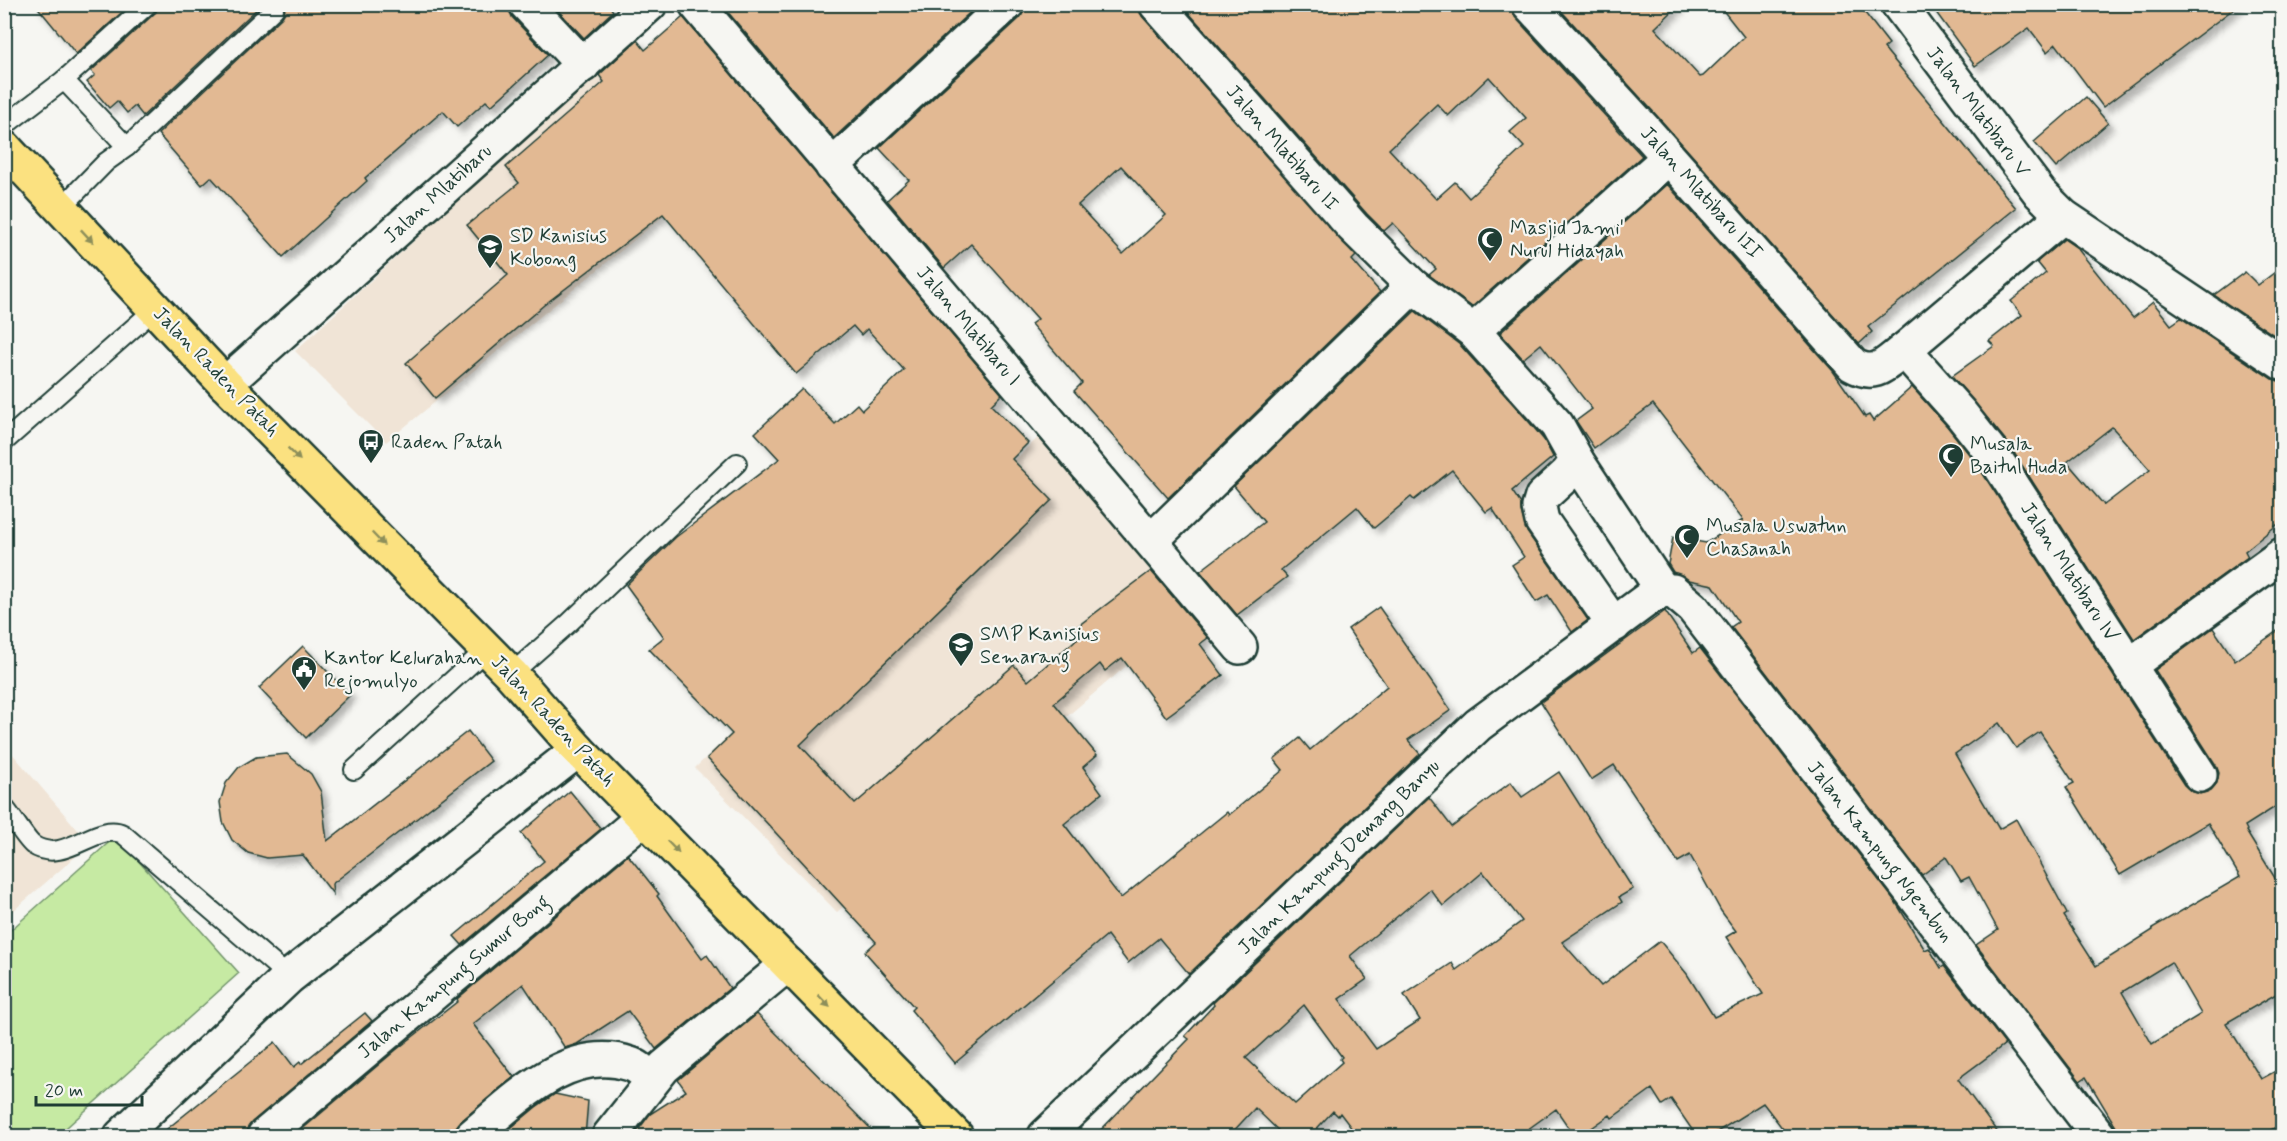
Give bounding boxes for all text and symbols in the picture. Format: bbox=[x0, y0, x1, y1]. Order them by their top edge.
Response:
street label: Jalan Mlatibaru V bbox=[1920, 41, 2036, 183]
street label: Jalan Mlatibaru II bbox=[1220, 79, 1344, 217]
street label: Jalan Mlatibaru III bbox=[1634, 120, 1768, 266]
street label: Jalan Mlatibaru bbox=[378, 138, 498, 250]
place label: Masjid Jami' Nurul Hidayah bbox=[1510, 215, 1624, 265]
place label: SD Kanisius Kobong bbox=[510, 223, 607, 273]
mosque icon: Masjid Jami' Nurul Hidayah bbox=[1475, 225, 1505, 263]
one-way arrow bbox=[80, 229, 94, 244]
school or university icon: SD Kanisius Kobong bbox=[475, 232, 505, 270]
street label: Jalan Mlatibaru I bbox=[910, 260, 1026, 392]
street label: Jalan Raden Patah bbox=[147, 301, 285, 443]
bus stop icon: Raden Patah bbox=[356, 427, 386, 465]
place label: Raden Patah bbox=[391, 429, 503, 456]
place label: Musala Baitul Huda bbox=[1970, 431, 2068, 481]
mosque icon: Musala Baitul Huda bbox=[1936, 441, 1966, 479]
one-way arrow bbox=[287, 446, 301, 460]
street label: Jalan Mlatibaru IV bbox=[2014, 497, 2124, 647]
place label: Musala Uswatun Chasanah bbox=[1706, 513, 1847, 563]
mosque icon: Musala Uswatun Chasanah bbox=[1672, 522, 1702, 560]
one-way arrow bbox=[371, 531, 385, 545]
place label: SMP Kanisius Semarang bbox=[980, 621, 1099, 673]
school or university icon: SMP Kanisius Semarang bbox=[946, 630, 976, 668]
place label: Kantor Kelurahan Rejomulyo bbox=[324, 645, 482, 695]
street label: Jalan Raden Patah bbox=[485, 649, 621, 793]
public building icon: Kantor Kelurahan Rejomulyo bbox=[289, 654, 319, 692]
street label: Jalan Kampung Demang Banyu bbox=[1232, 753, 1447, 962]
street label: Jalan Kampung Ngembun bbox=[1799, 756, 1959, 950]
one-way arrow bbox=[665, 839, 679, 853]
street label: Jalan Kampung Sumur Bong bbox=[352, 889, 557, 1067]
one-way arrow bbox=[817, 993, 831, 1008]
scale bar bbox=[36, 1069, 142, 1107]
text: 20 m bbox=[45, 1079, 83, 1103]

